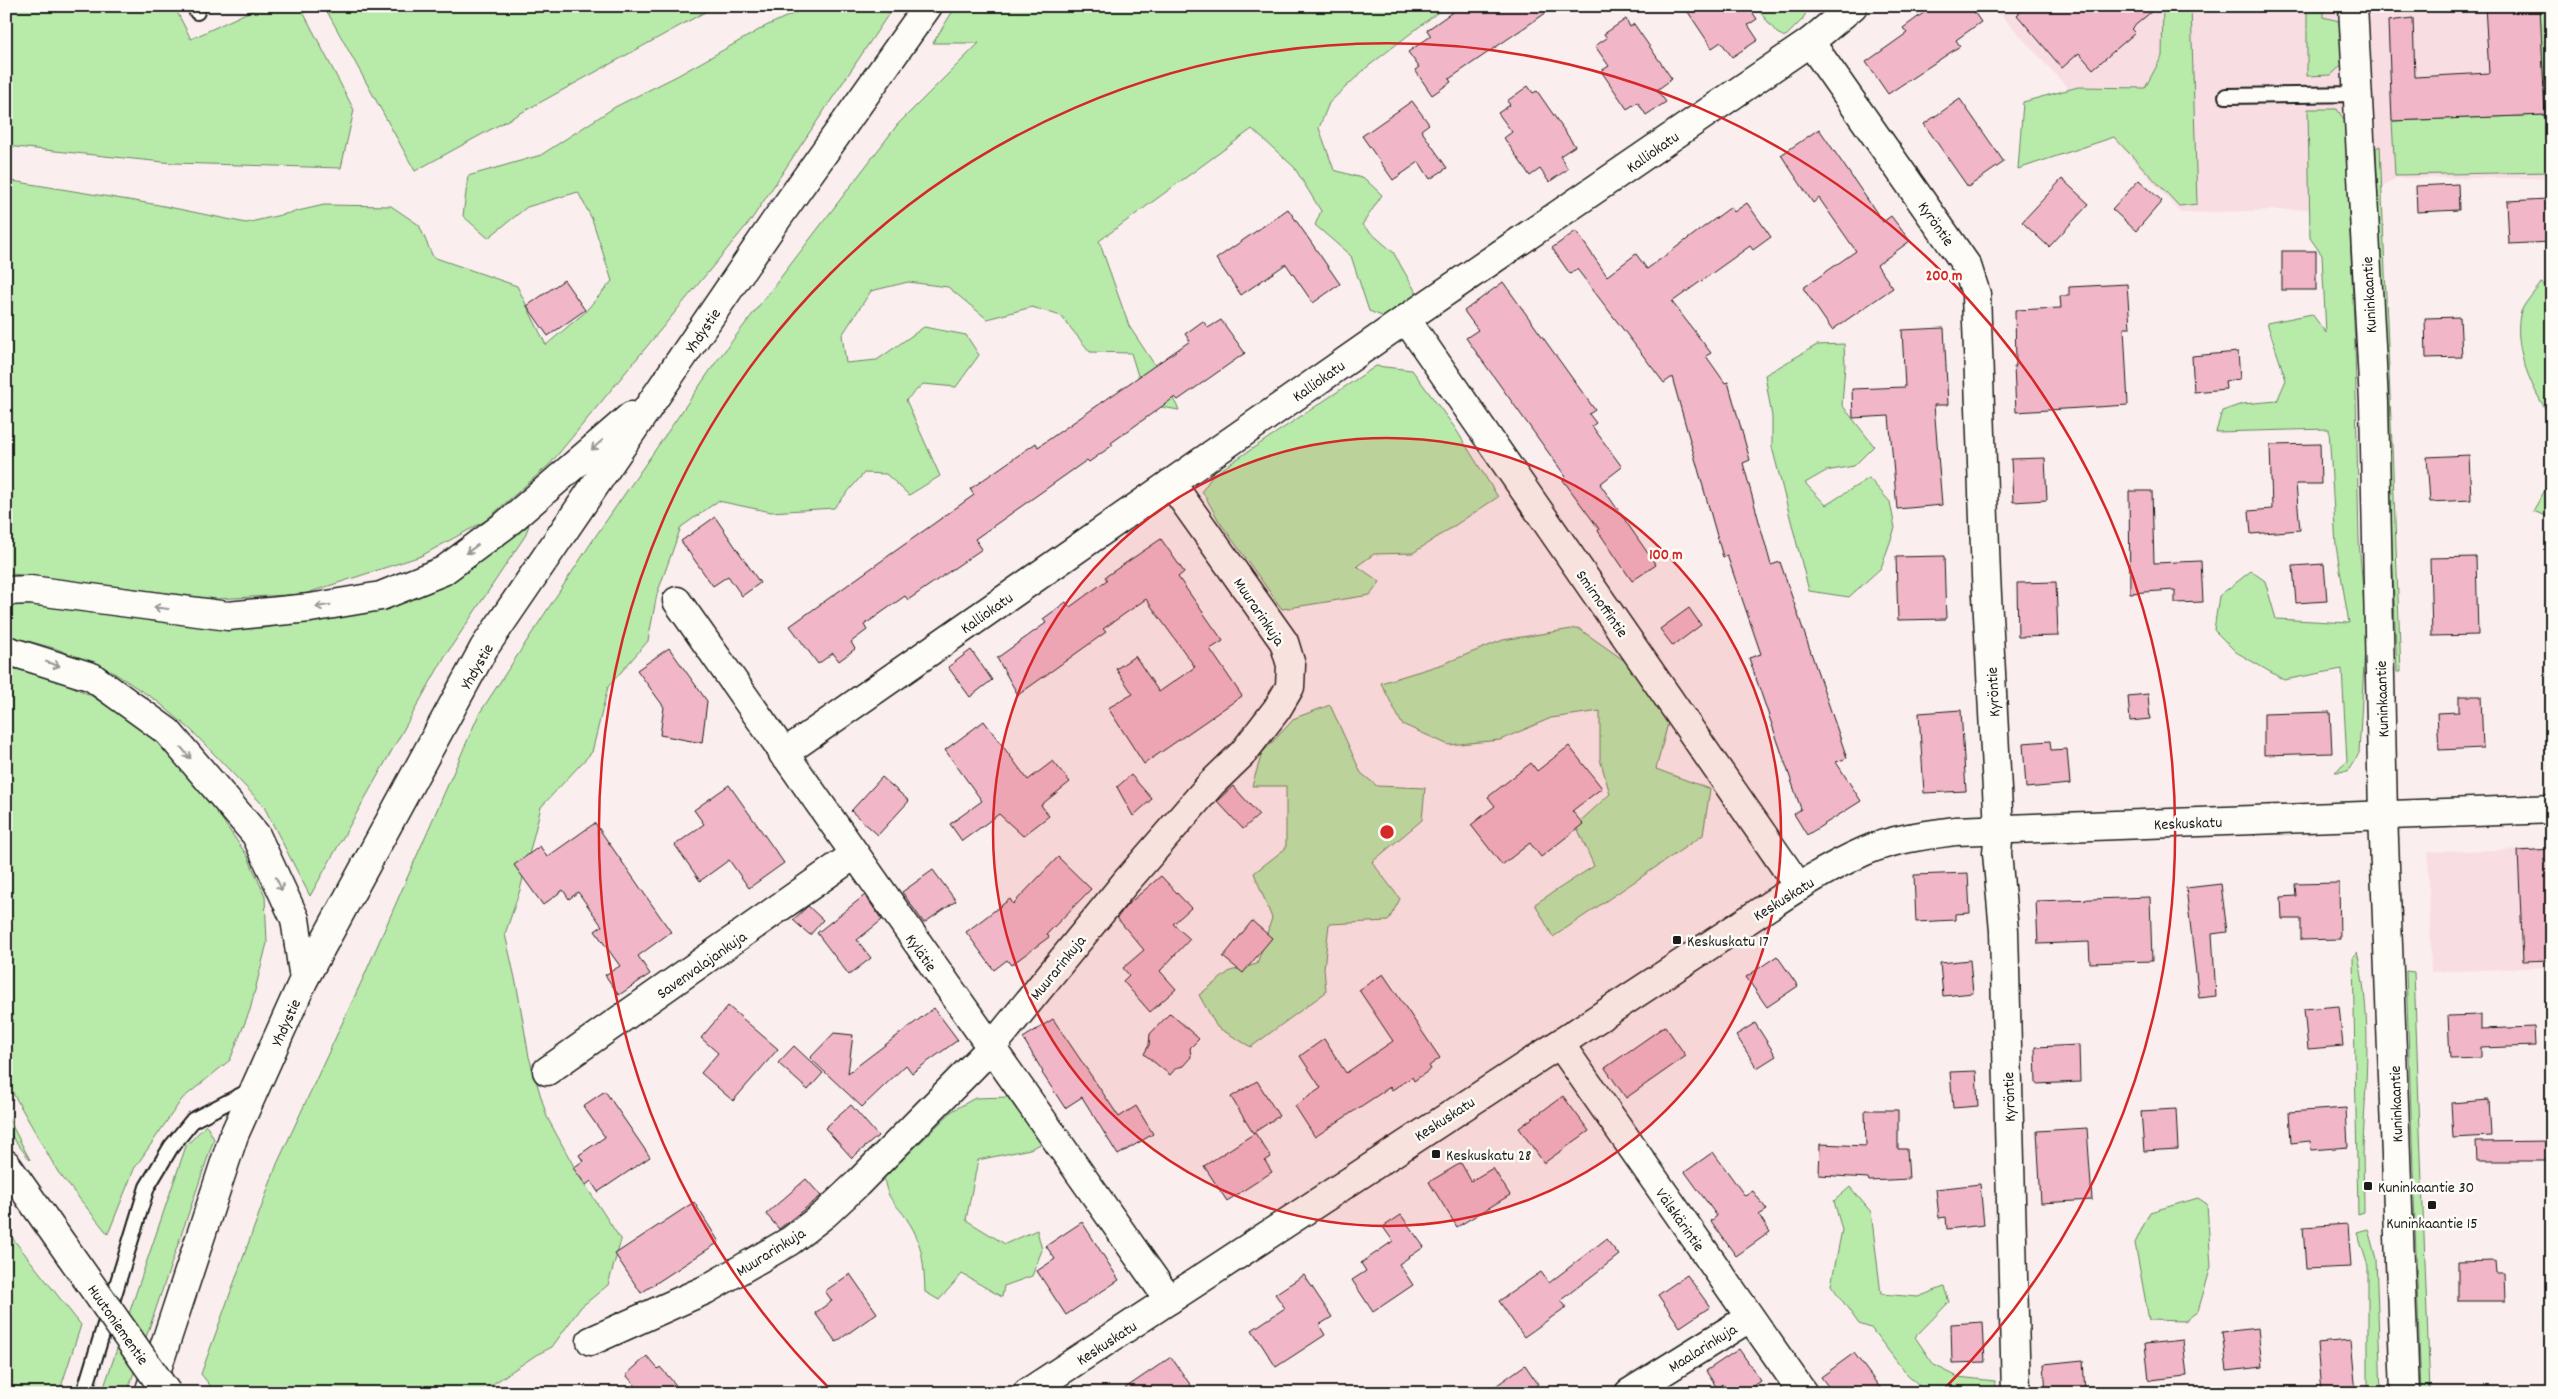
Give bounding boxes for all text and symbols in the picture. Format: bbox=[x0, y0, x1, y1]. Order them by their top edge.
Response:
street label: Kalliokatu bbox=[1622, 127, 1684, 180]
street label: Kyröntie bbox=[1911, 197, 1959, 252]
street label: Kuninkaantie bbox=[2357, 256, 2384, 334]
text: 200 m bbox=[1926, 266, 1962, 288]
street label: Yhdystie bbox=[681, 304, 728, 358]
street label: Kalliokatu bbox=[1288, 356, 1350, 409]
one-way arrow bbox=[591, 440, 604, 451]
one-way arrow bbox=[465, 544, 479, 554]
text: 100 m bbox=[1649, 545, 1683, 567]
street label: Smirnoffintie bbox=[1569, 566, 1633, 643]
street label: Muurarinkuja bbox=[1227, 574, 1290, 652]
street label: Kalliokatu bbox=[956, 588, 1018, 641]
one-way arrow bbox=[315, 601, 331, 611]
one-way arrow bbox=[154, 602, 170, 612]
street label: Yhdystie bbox=[456, 640, 501, 695]
one-way arrow bbox=[45, 660, 60, 669]
street label: Kuninkaantie bbox=[2371, 660, 2396, 738]
street label: Kyröntie bbox=[1982, 666, 2007, 718]
one-way arrow bbox=[180, 746, 192, 759]
street label: Keskuskatu bbox=[2154, 812, 2223, 837]
centre of rings bbox=[1378, 823, 1396, 841]
street label: Keskuskatu bbox=[1749, 872, 1819, 928]
one-way arrow bbox=[275, 876, 284, 891]
street label: Savenvalajankuja bbox=[653, 926, 753, 1006]
street label: Kylätie bbox=[899, 930, 941, 977]
street label: Muurarinkuja bbox=[1025, 931, 1093, 1006]
place label: Keskuskatu 17 bbox=[1687, 931, 1769, 954]
marker: Keskuskatu 17 bbox=[1671, 934, 1683, 946]
street label: Yhdystie bbox=[267, 996, 308, 1050]
street label: Kuninkaantie bbox=[2385, 1065, 2410, 1143]
street label: Kyröntie bbox=[1998, 1071, 2023, 1122]
street label: Keskuskatu bbox=[1410, 1092, 1480, 1148]
place label: Keskuskatu 28 bbox=[1446, 1145, 1531, 1168]
marker: Keskuskatu 28 bbox=[1430, 1148, 1442, 1160]
place label: Kuninkaantie 30 bbox=[2378, 1177, 2474, 1200]
marker: Kuninkaantie 30 bbox=[2362, 1180, 2374, 1192]
street label: Välskärintie bbox=[1649, 1184, 1709, 1257]
marker: Kuninkaantie 15 bbox=[2426, 1199, 2438, 1211]
place label: Kuninkaantie 15 bbox=[2386, 1213, 2478, 1236]
street label: Muurarinkuja bbox=[732, 1222, 811, 1284]
street label: Huutoniementie bbox=[81, 1280, 153, 1370]
street label: Keskuskatu bbox=[1072, 1316, 1142, 1372]
street label: Maalarinkuja bbox=[1665, 1319, 1743, 1379]

